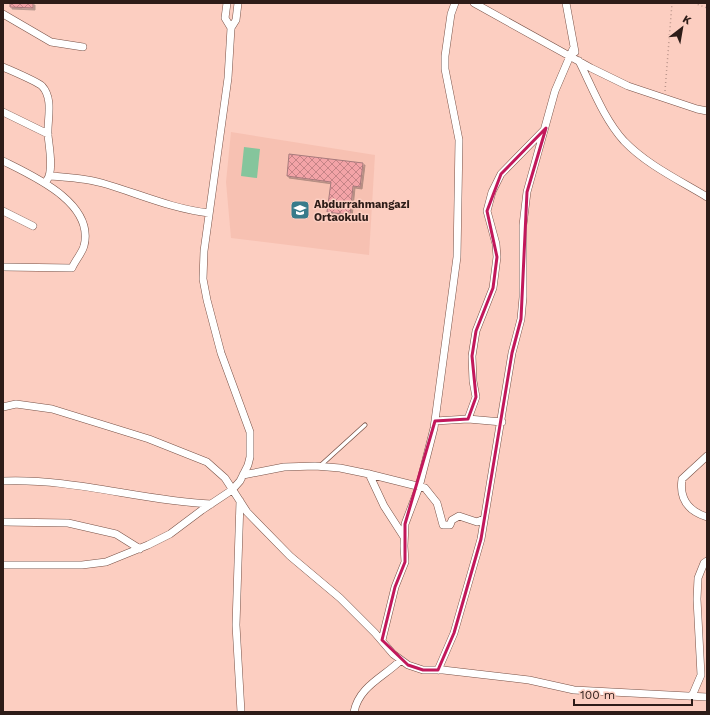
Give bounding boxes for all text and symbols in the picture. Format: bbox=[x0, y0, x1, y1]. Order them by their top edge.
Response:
north arrow bbox=[662, 8, 702, 48]
text: K bbox=[680, 12, 694, 28]
place label: Abdurrahmangazi Ortaokulu bbox=[314, 198, 410, 224]
school or university icon: Abdurrahmangazi Ortaokulu bbox=[289, 199, 311, 221]
scale bar bbox=[574, 681, 692, 707]
text: 100 m bbox=[580, 688, 615, 702]

